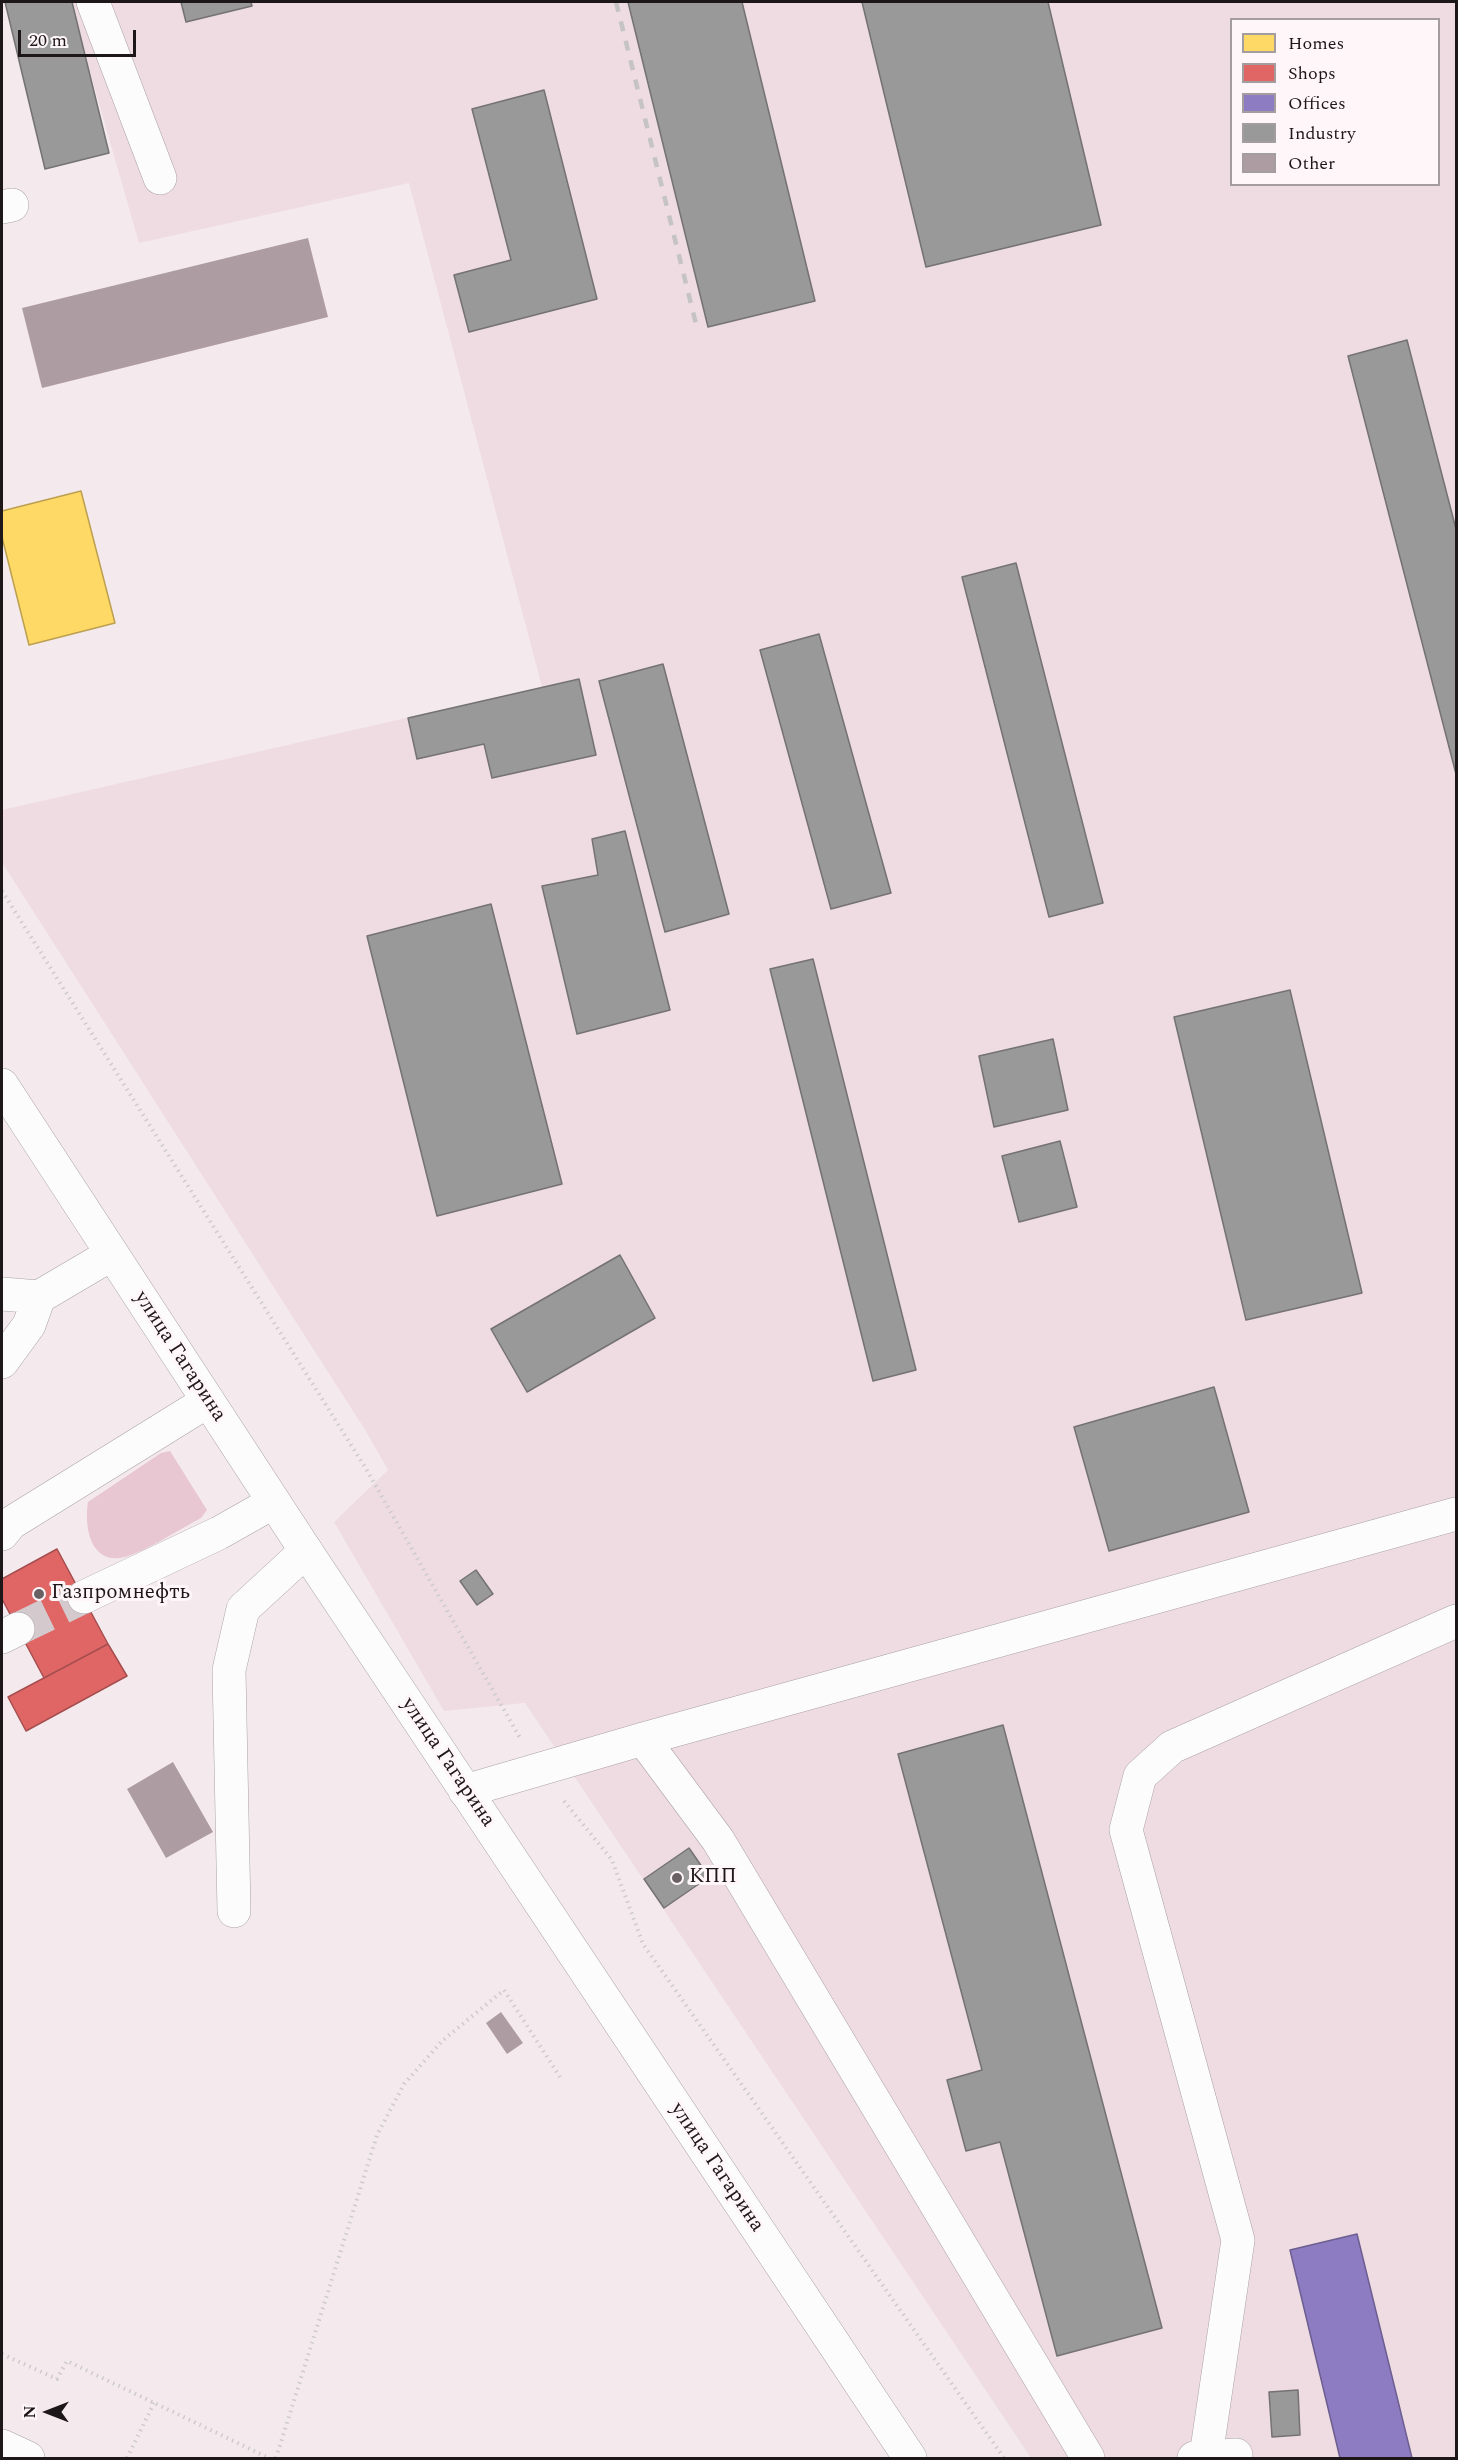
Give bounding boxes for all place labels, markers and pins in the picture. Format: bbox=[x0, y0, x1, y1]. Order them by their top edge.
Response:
place label: Газпромнефть bbox=[51, 1581, 190, 1607]
marker: Газпромнефть bbox=[32, 1587, 46, 1601]
place label: КПП bbox=[689, 1865, 737, 1891]
marker: КПП bbox=[670, 1871, 684, 1885]

